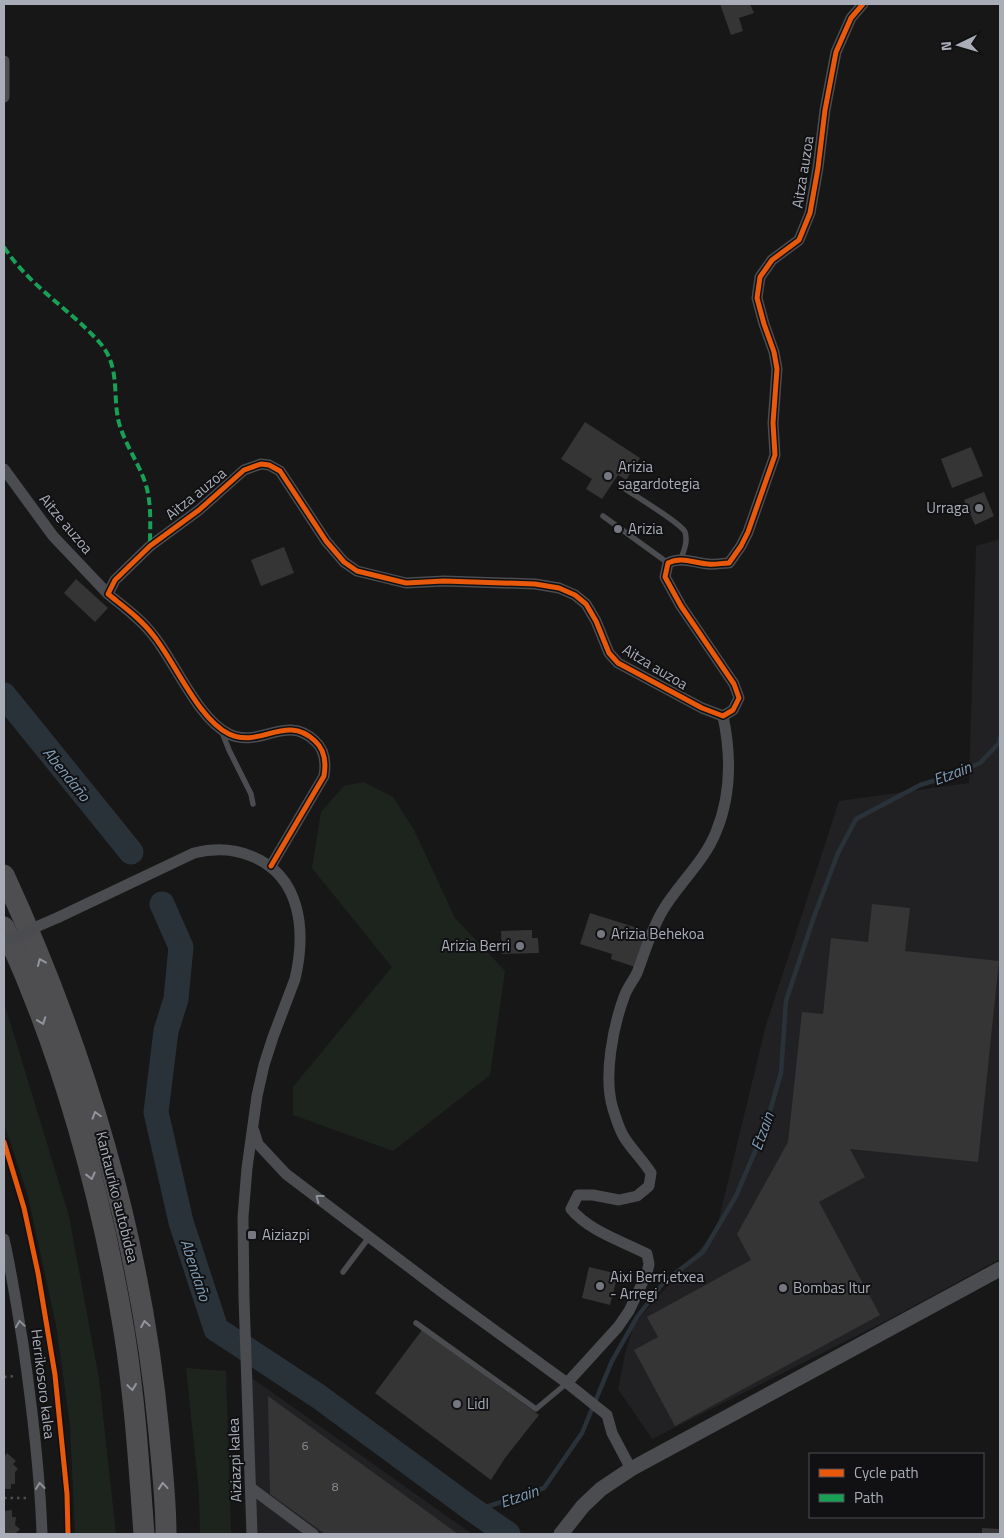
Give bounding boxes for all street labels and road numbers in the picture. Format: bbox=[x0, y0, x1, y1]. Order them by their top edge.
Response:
street label: Aitza auzoa bbox=[785, 134, 820, 210]
street label: Aitza auzoa bbox=[160, 461, 232, 525]
street label: Aitze auzoa bbox=[34, 488, 99, 559]
street label: Aitza auzoa bbox=[618, 638, 693, 695]
street label: Kantauriko autobidea bbox=[90, 1129, 145, 1265]
street label: Herrikosoro kalea bbox=[25, 1328, 62, 1441]
street label: Aiziazpi kalea bbox=[222, 1417, 247, 1503]

